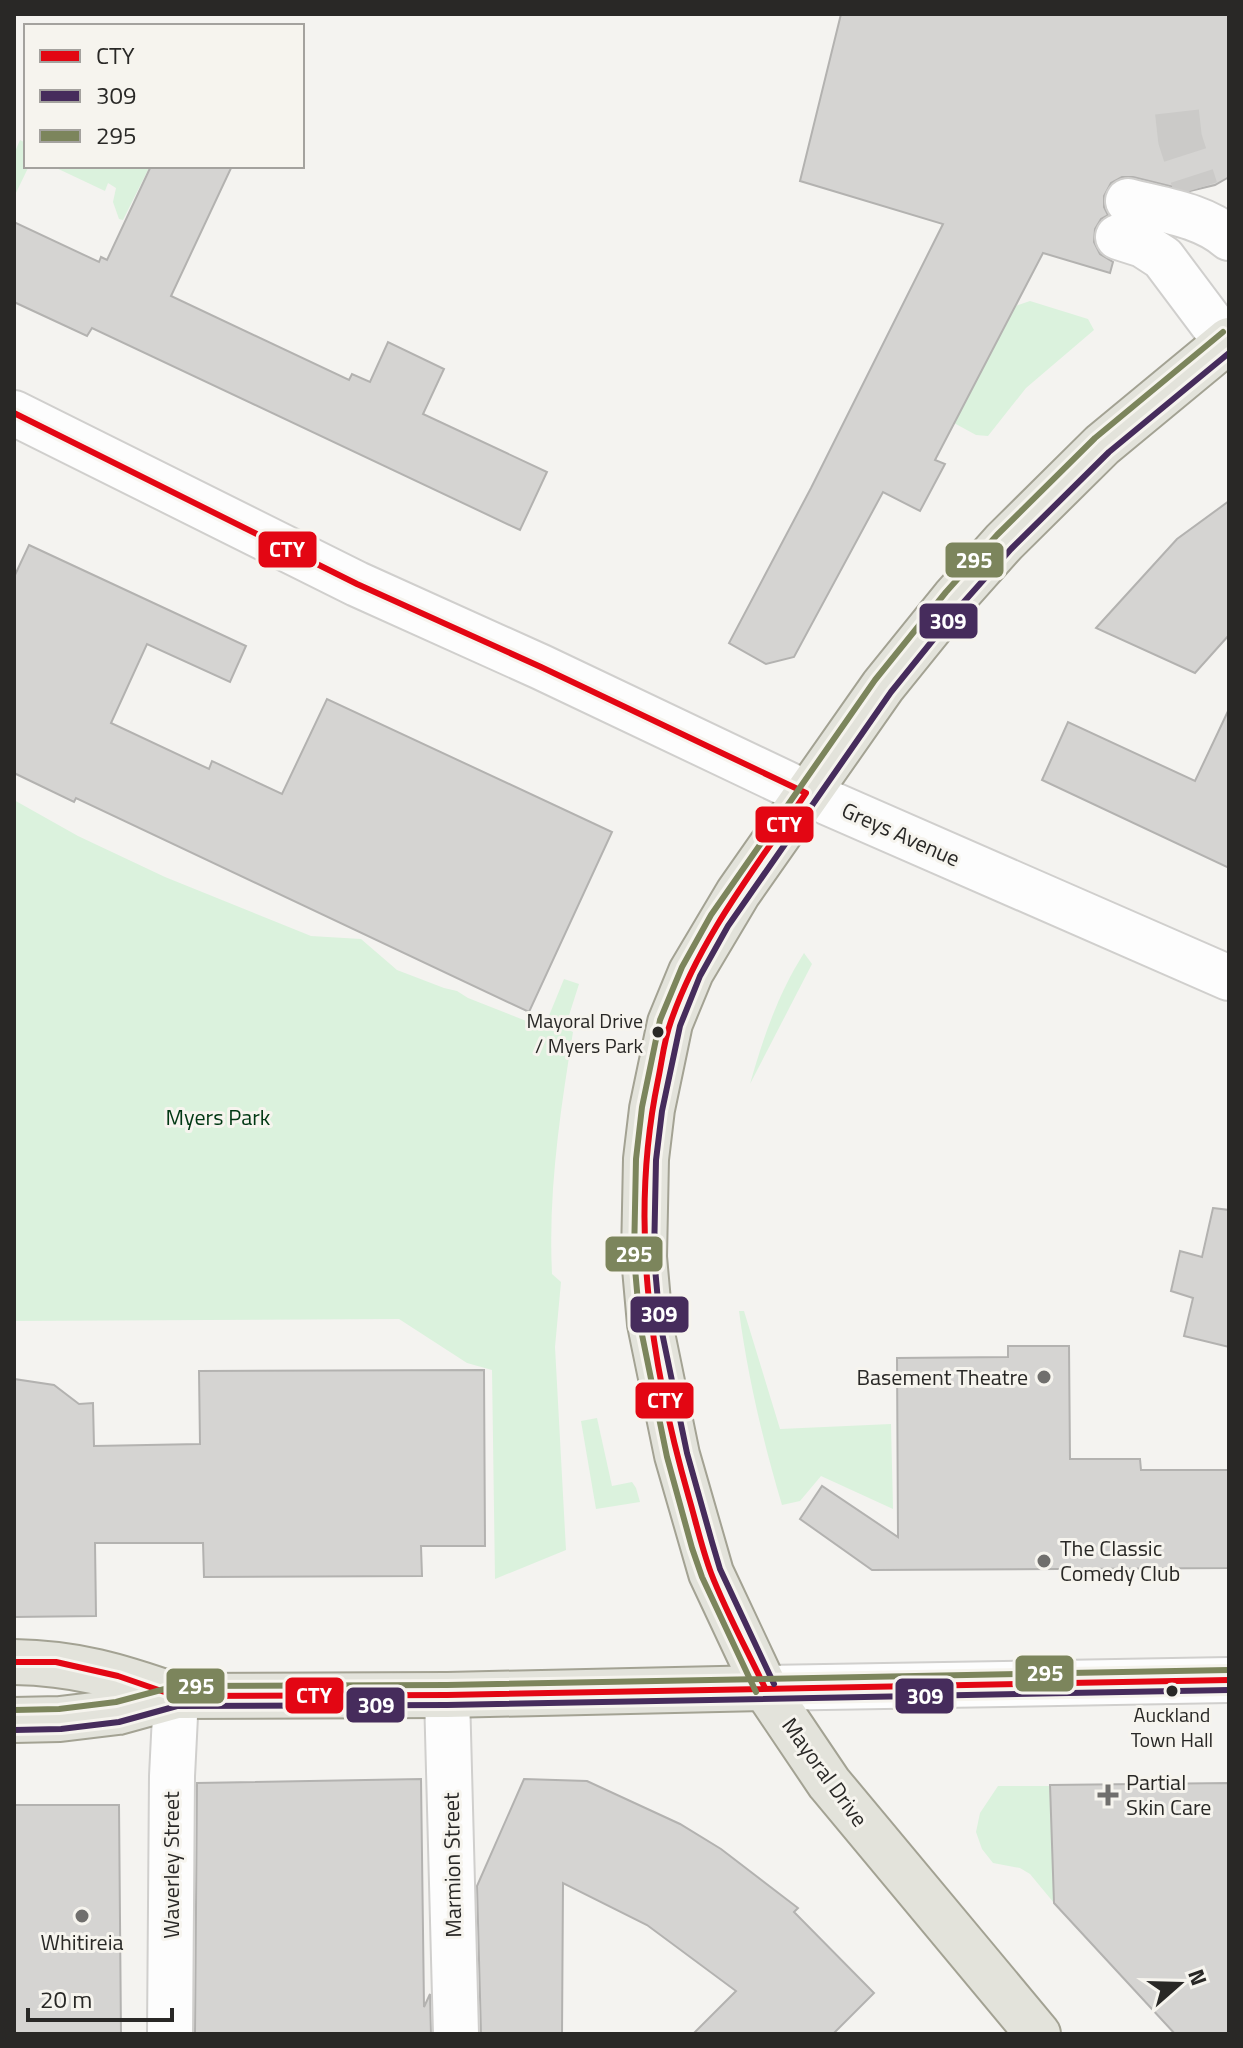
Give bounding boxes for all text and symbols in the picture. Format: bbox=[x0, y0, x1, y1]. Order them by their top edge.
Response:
legend bbox=[24, 24, 304, 168]
text: CTY bbox=[96, 37, 135, 73]
text: 309 bbox=[96, 77, 136, 113]
text: 295 bbox=[96, 117, 136, 153]
line badge: CTY bbox=[257, 530, 318, 569]
text: CTY bbox=[269, 532, 306, 566]
line badge: 295 bbox=[944, 541, 1005, 579]
text: 295 bbox=[956, 543, 992, 577]
line badge: 309 bbox=[918, 602, 979, 640]
text: 309 bbox=[930, 604, 966, 638]
street label: Greys Avenue bbox=[836, 793, 966, 875]
line badge: CTY bbox=[754, 805, 815, 844]
text: CTY bbox=[766, 807, 803, 841]
place label: Mayoral Drive / Myers Park bbox=[527, 1005, 643, 1061]
marker: Mayoral Drive / Myers Park bbox=[650, 1024, 666, 1040]
park label: Myers Park bbox=[166, 1100, 271, 1134]
line badge: 295 bbox=[604, 1235, 664, 1273]
text: 295 bbox=[616, 1237, 652, 1271]
line badge: 309 bbox=[629, 1295, 690, 1334]
text: 309 bbox=[641, 1297, 677, 1331]
place label: Basement Theatre bbox=[857, 1360, 1028, 1394]
marker: Basement Theatre bbox=[1035, 1368, 1053, 1386]
line badge: CTY bbox=[634, 1381, 695, 1420]
text: CTY bbox=[647, 1383, 684, 1417]
place label: The Classic Comedy Club bbox=[1060, 1531, 1180, 1590]
marker: The Classic Comedy Club bbox=[1035, 1552, 1053, 1570]
line badge: 295 bbox=[1014, 1654, 1075, 1693]
text: 295 bbox=[1027, 1656, 1063, 1690]
line badge: 295 bbox=[165, 1667, 226, 1705]
text: 295 bbox=[178, 1669, 214, 1703]
line badge: CTY bbox=[284, 1676, 345, 1715]
line badge: 309 bbox=[894, 1677, 955, 1715]
text: CTY bbox=[296, 1678, 333, 1712]
text: 309 bbox=[907, 1679, 943, 1713]
marker: Auckland Town Hall bbox=[1164, 1683, 1180, 1699]
line badge: 309 bbox=[345, 1686, 406, 1724]
text: 309 bbox=[358, 1688, 394, 1722]
place label: Auckland Town Hall bbox=[1131, 1699, 1213, 1755]
street label: Mayoral Drive bbox=[774, 1710, 876, 1834]
place label: Partial Skin Care bbox=[1126, 1765, 1211, 1824]
marker: Partial Skin Care bbox=[1097, 1784, 1119, 1806]
street label: Waverley Street bbox=[154, 1791, 188, 1939]
street label: Marmion Street bbox=[434, 1792, 470, 1938]
marker: Whitireia bbox=[73, 1907, 91, 1925]
place label: Whitireia bbox=[40, 1925, 124, 1959]
north arrow bbox=[1139, 1944, 1219, 2024]
text: N bbox=[1179, 1964, 1216, 1990]
scale bar bbox=[28, 1972, 172, 2022]
text: 20 m bbox=[40, 1981, 92, 2017]

